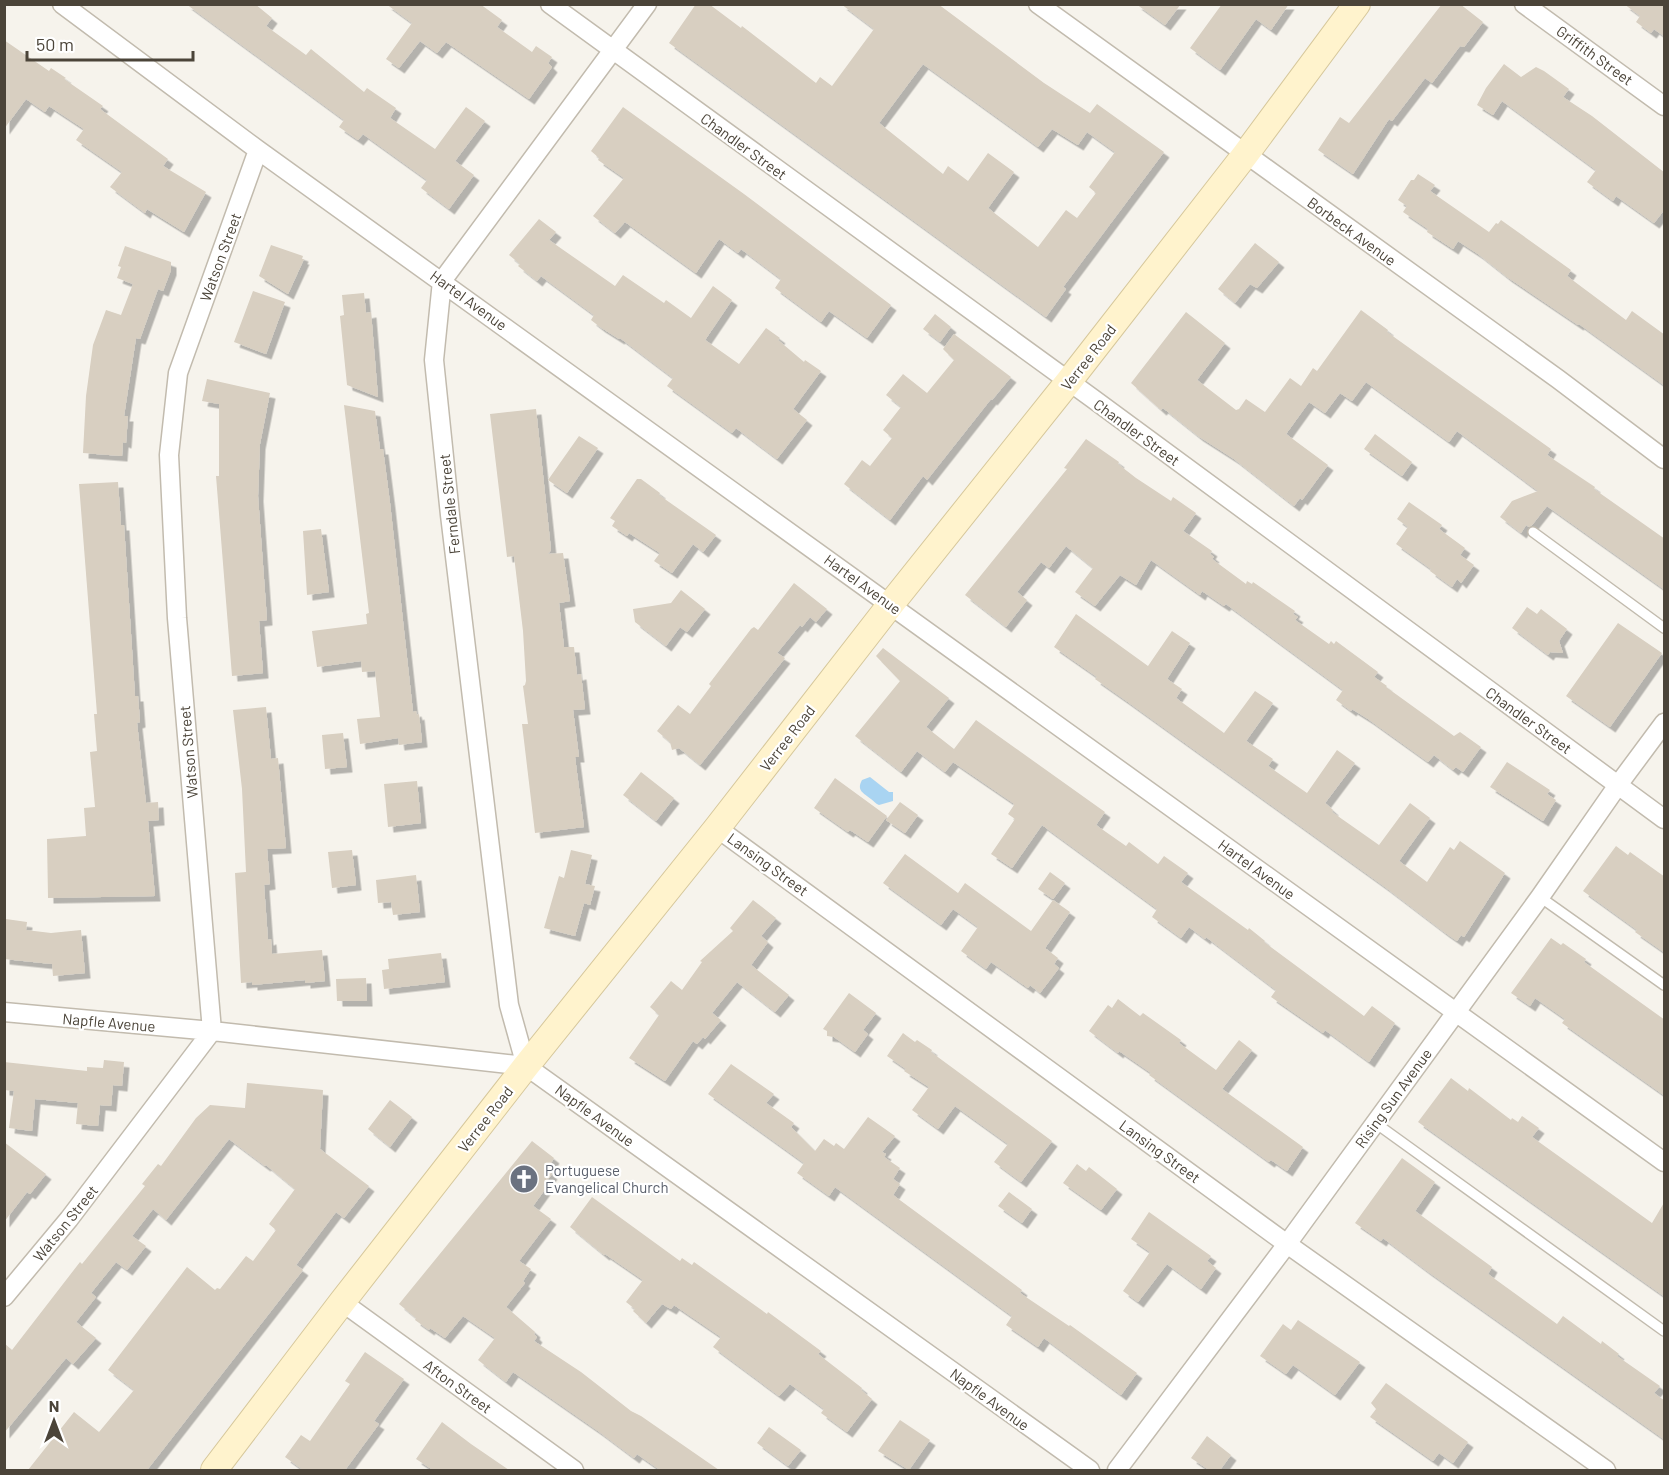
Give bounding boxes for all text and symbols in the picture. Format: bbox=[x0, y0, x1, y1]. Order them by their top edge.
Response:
street label: Griffith Street bbox=[1553, 21, 1637, 89]
scale bar bbox=[27, 24, 194, 62]
text: 50 m bbox=[36, 33, 74, 55]
street label: Chandler Street bbox=[697, 109, 791, 183]
street label: Borbeck Avenue bbox=[1304, 193, 1400, 269]
street label: Watson Street bbox=[196, 210, 244, 304]
street label: Hartel Avenue bbox=[427, 266, 511, 334]
street label: Verree Road bbox=[1057, 320, 1119, 394]
street label: Chandler Street bbox=[1090, 395, 1184, 469]
street label: Ferndale Street bbox=[435, 453, 463, 555]
street label: Hartel Avenue bbox=[821, 550, 905, 618]
street label: Chandler Street bbox=[1482, 683, 1576, 757]
street label: Verree Road bbox=[756, 701, 818, 775]
street label: Watson Street bbox=[175, 705, 201, 799]
street label: Lansing Street bbox=[724, 829, 812, 899]
street label: Hartel Avenue bbox=[1215, 835, 1299, 903]
street label: Napfle Avenue bbox=[62, 1009, 156, 1035]
street label: Rising Sun Avenue bbox=[1351, 1045, 1435, 1151]
street label: Napfle Avenue bbox=[552, 1080, 638, 1150]
street label: Verree Road bbox=[454, 1082, 516, 1156]
street label: Lansing Street bbox=[1116, 1116, 1204, 1186]
place label: Portuguese Evangelical Church bbox=[545, 1161, 669, 1196]
church icon: Portuguese Evangelical Church bbox=[508, 1163, 540, 1195]
street label: Watson Street bbox=[29, 1181, 101, 1265]
street label: Afton Street bbox=[420, 1355, 496, 1417]
street label: Napfle Avenue bbox=[947, 1364, 1033, 1434]
north arrow bbox=[24, 1391, 84, 1451]
text: N bbox=[49, 1396, 59, 1415]

